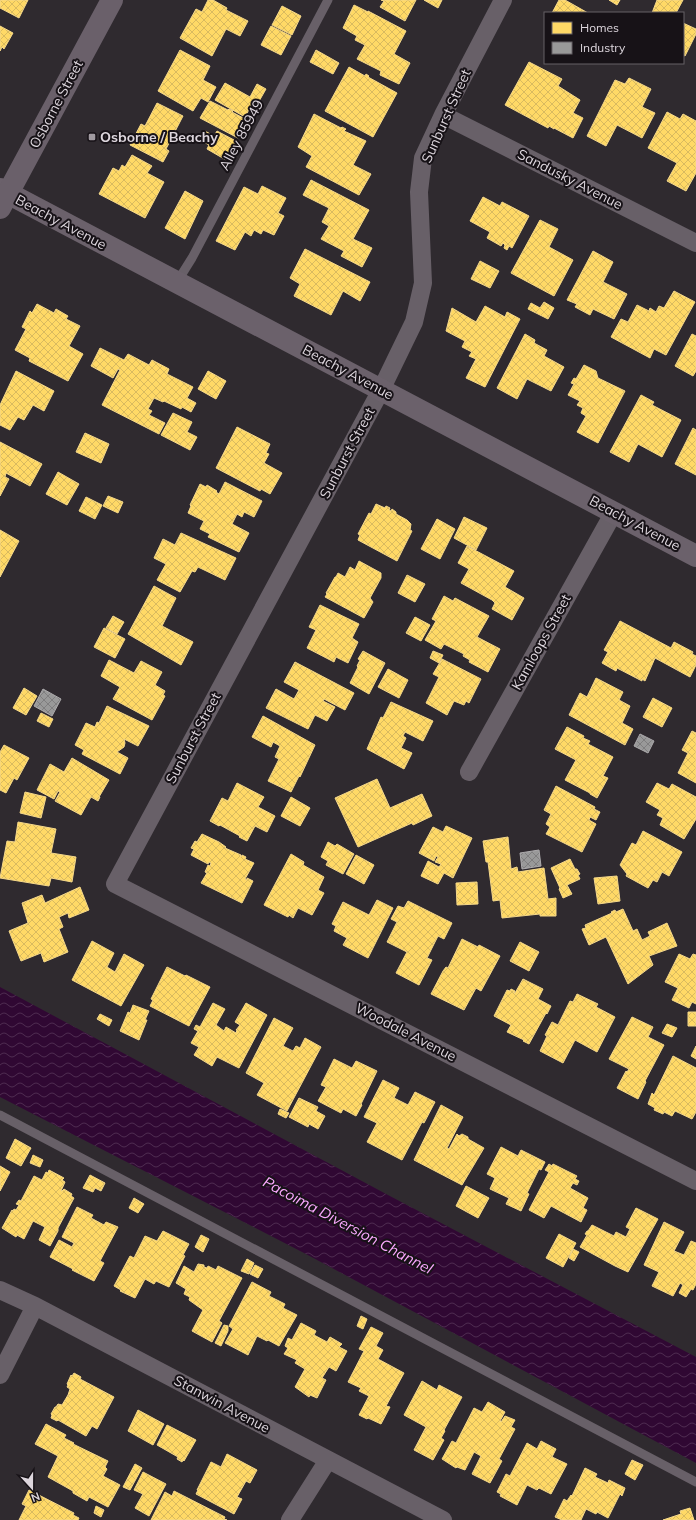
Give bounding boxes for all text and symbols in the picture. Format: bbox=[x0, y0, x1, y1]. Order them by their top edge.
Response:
legend bbox=[544, 12, 684, 64]
text: Homes bbox=[580, 20, 619, 35]
text: Industry bbox=[580, 40, 626, 55]
street label: Osborne Street bbox=[25, 57, 87, 151]
street label: Sunburst Street bbox=[417, 66, 475, 166]
street label: Alley 85949 bbox=[215, 97, 267, 173]
place label: Osborne / Beachy bbox=[100, 128, 218, 146]
marker: Osborne / Beachy bbox=[87, 132, 97, 142]
street label: Sandusky Avenue bbox=[514, 145, 626, 213]
street label: Beachy Avenue bbox=[12, 190, 110, 254]
street label: Beachy Avenue bbox=[299, 340, 397, 404]
street label: Sunburst Street bbox=[315, 404, 379, 502]
street label: Beachy Avenue bbox=[586, 491, 684, 555]
street label: Kamloops Street bbox=[507, 591, 575, 693]
street label: Sunburst Street bbox=[161, 689, 225, 787]
street label: Woodale Avenue bbox=[353, 999, 459, 1065]
water label: Pacoima Diversion Channel bbox=[260, 1172, 437, 1278]
street label: Stanwin Avenue bbox=[171, 1371, 273, 1437]
north arrow bbox=[12, 1468, 52, 1508]
text: N bbox=[29, 1489, 42, 1505]

